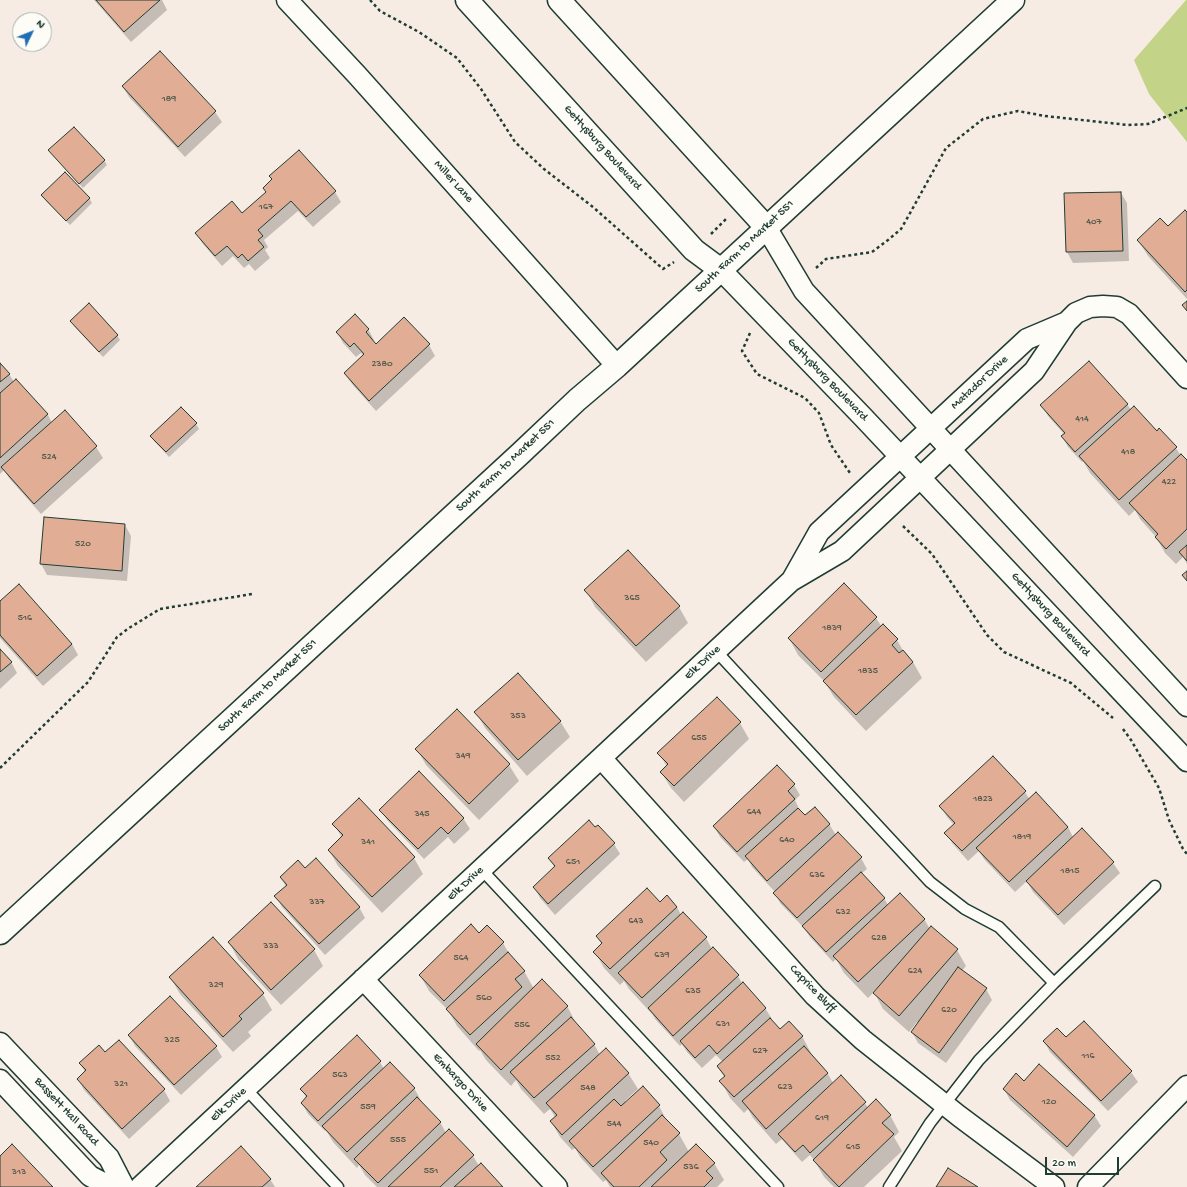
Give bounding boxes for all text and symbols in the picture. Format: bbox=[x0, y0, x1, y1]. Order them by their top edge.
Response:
north arrow bbox=[12, 12, 52, 52]
text: N bbox=[33, 18, 47, 31]
house number: 189 bbox=[162, 93, 176, 105]
street label: Gettysburg Boulevard bbox=[560, 102, 644, 194]
street label: Miller Lane bbox=[430, 158, 476, 206]
street label: South Farm to Market 551 bbox=[693, 197, 797, 297]
house number: 167 bbox=[259, 201, 273, 213]
house number: 407 bbox=[1086, 216, 1102, 228]
street label: Gettysburg Boulevard bbox=[784, 335, 870, 425]
street label: Matador Drive bbox=[948, 353, 1012, 413]
house number: 2380 bbox=[371, 358, 393, 370]
house number: 414 bbox=[1075, 413, 1089, 425]
street label: South Farm to Market 551 bbox=[454, 416, 558, 516]
house number: 418 bbox=[1121, 446, 1135, 458]
house number: 524 bbox=[42, 451, 56, 463]
house number: 422 bbox=[1162, 476, 1176, 488]
house number: 520 bbox=[75, 538, 91, 550]
street label: Gettysburg Boulevard bbox=[1007, 570, 1093, 660]
house number: 365 bbox=[624, 592, 640, 604]
house number: 516 bbox=[18, 612, 32, 624]
house number: 1839 bbox=[822, 622, 842, 634]
street label: South Farm to Market 551 bbox=[216, 636, 320, 736]
street label: Elk Drive bbox=[682, 643, 724, 683]
house number: 1835 bbox=[858, 665, 878, 677]
house number: 353 bbox=[510, 710, 526, 722]
house number: 655 bbox=[691, 732, 707, 744]
house number: 349 bbox=[456, 750, 470, 762]
house number: 1823 bbox=[973, 793, 993, 805]
house number: 644 bbox=[747, 806, 761, 818]
house number: 345 bbox=[414, 808, 430, 820]
house number: 1819 bbox=[1013, 831, 1031, 843]
house number: 640 bbox=[779, 834, 795, 846]
house number: 341 bbox=[361, 836, 375, 848]
house number: 651 bbox=[566, 856, 580, 868]
street label: Elk Drive bbox=[445, 864, 487, 904]
house number: 1815 bbox=[1061, 865, 1079, 877]
house number: 636 bbox=[809, 869, 825, 881]
house number: 337 bbox=[309, 896, 325, 908]
house number: 632 bbox=[835, 906, 851, 918]
house number: 643 bbox=[629, 915, 643, 927]
house number: 628 bbox=[871, 932, 887, 944]
house number: 333 bbox=[263, 940, 279, 952]
house number: 639 bbox=[654, 949, 670, 961]
house number: 564 bbox=[453, 952, 469, 964]
street label: Caprice Bluff bbox=[786, 962, 838, 1016]
house number: 624 bbox=[908, 965, 922, 977]
house number: 329 bbox=[208, 979, 224, 991]
house number: 635 bbox=[685, 985, 701, 997]
house number: 560 bbox=[476, 992, 492, 1004]
house number: 620 bbox=[941, 1004, 957, 1016]
house number: 631 bbox=[716, 1018, 730, 1030]
house number: 556 bbox=[514, 1019, 530, 1031]
house number: 325 bbox=[164, 1034, 180, 1046]
house number: 627 bbox=[752, 1045, 768, 1057]
house number: 116 bbox=[1081, 1050, 1095, 1062]
street label: Embargo Drive bbox=[429, 1051, 491, 1115]
house number: 552 bbox=[545, 1052, 561, 1064]
house number: 563 bbox=[332, 1069, 348, 1081]
street label: Bassett Hall Road bbox=[31, 1075, 101, 1149]
house number: 321 bbox=[114, 1078, 128, 1090]
house number: 623 bbox=[777, 1081, 793, 1093]
house number: 548 bbox=[580, 1082, 596, 1094]
street label: Elk Drive bbox=[208, 1085, 250, 1125]
house number: 120 bbox=[1042, 1096, 1056, 1108]
house number: 559 bbox=[360, 1101, 376, 1113]
house number: 619 bbox=[815, 1112, 829, 1124]
house number: 544 bbox=[607, 1118, 621, 1130]
house number: 555 bbox=[390, 1134, 406, 1146]
house number: 540 bbox=[643, 1137, 659, 1149]
house number: 615 bbox=[846, 1141, 860, 1153]
scale bar bbox=[1047, 1149, 1121, 1175]
text: 20 m bbox=[1052, 1157, 1076, 1171]
house number: 536 bbox=[683, 1161, 699, 1173]
house number: 551 bbox=[424, 1165, 438, 1177]
house number: 313 bbox=[12, 1166, 26, 1178]

